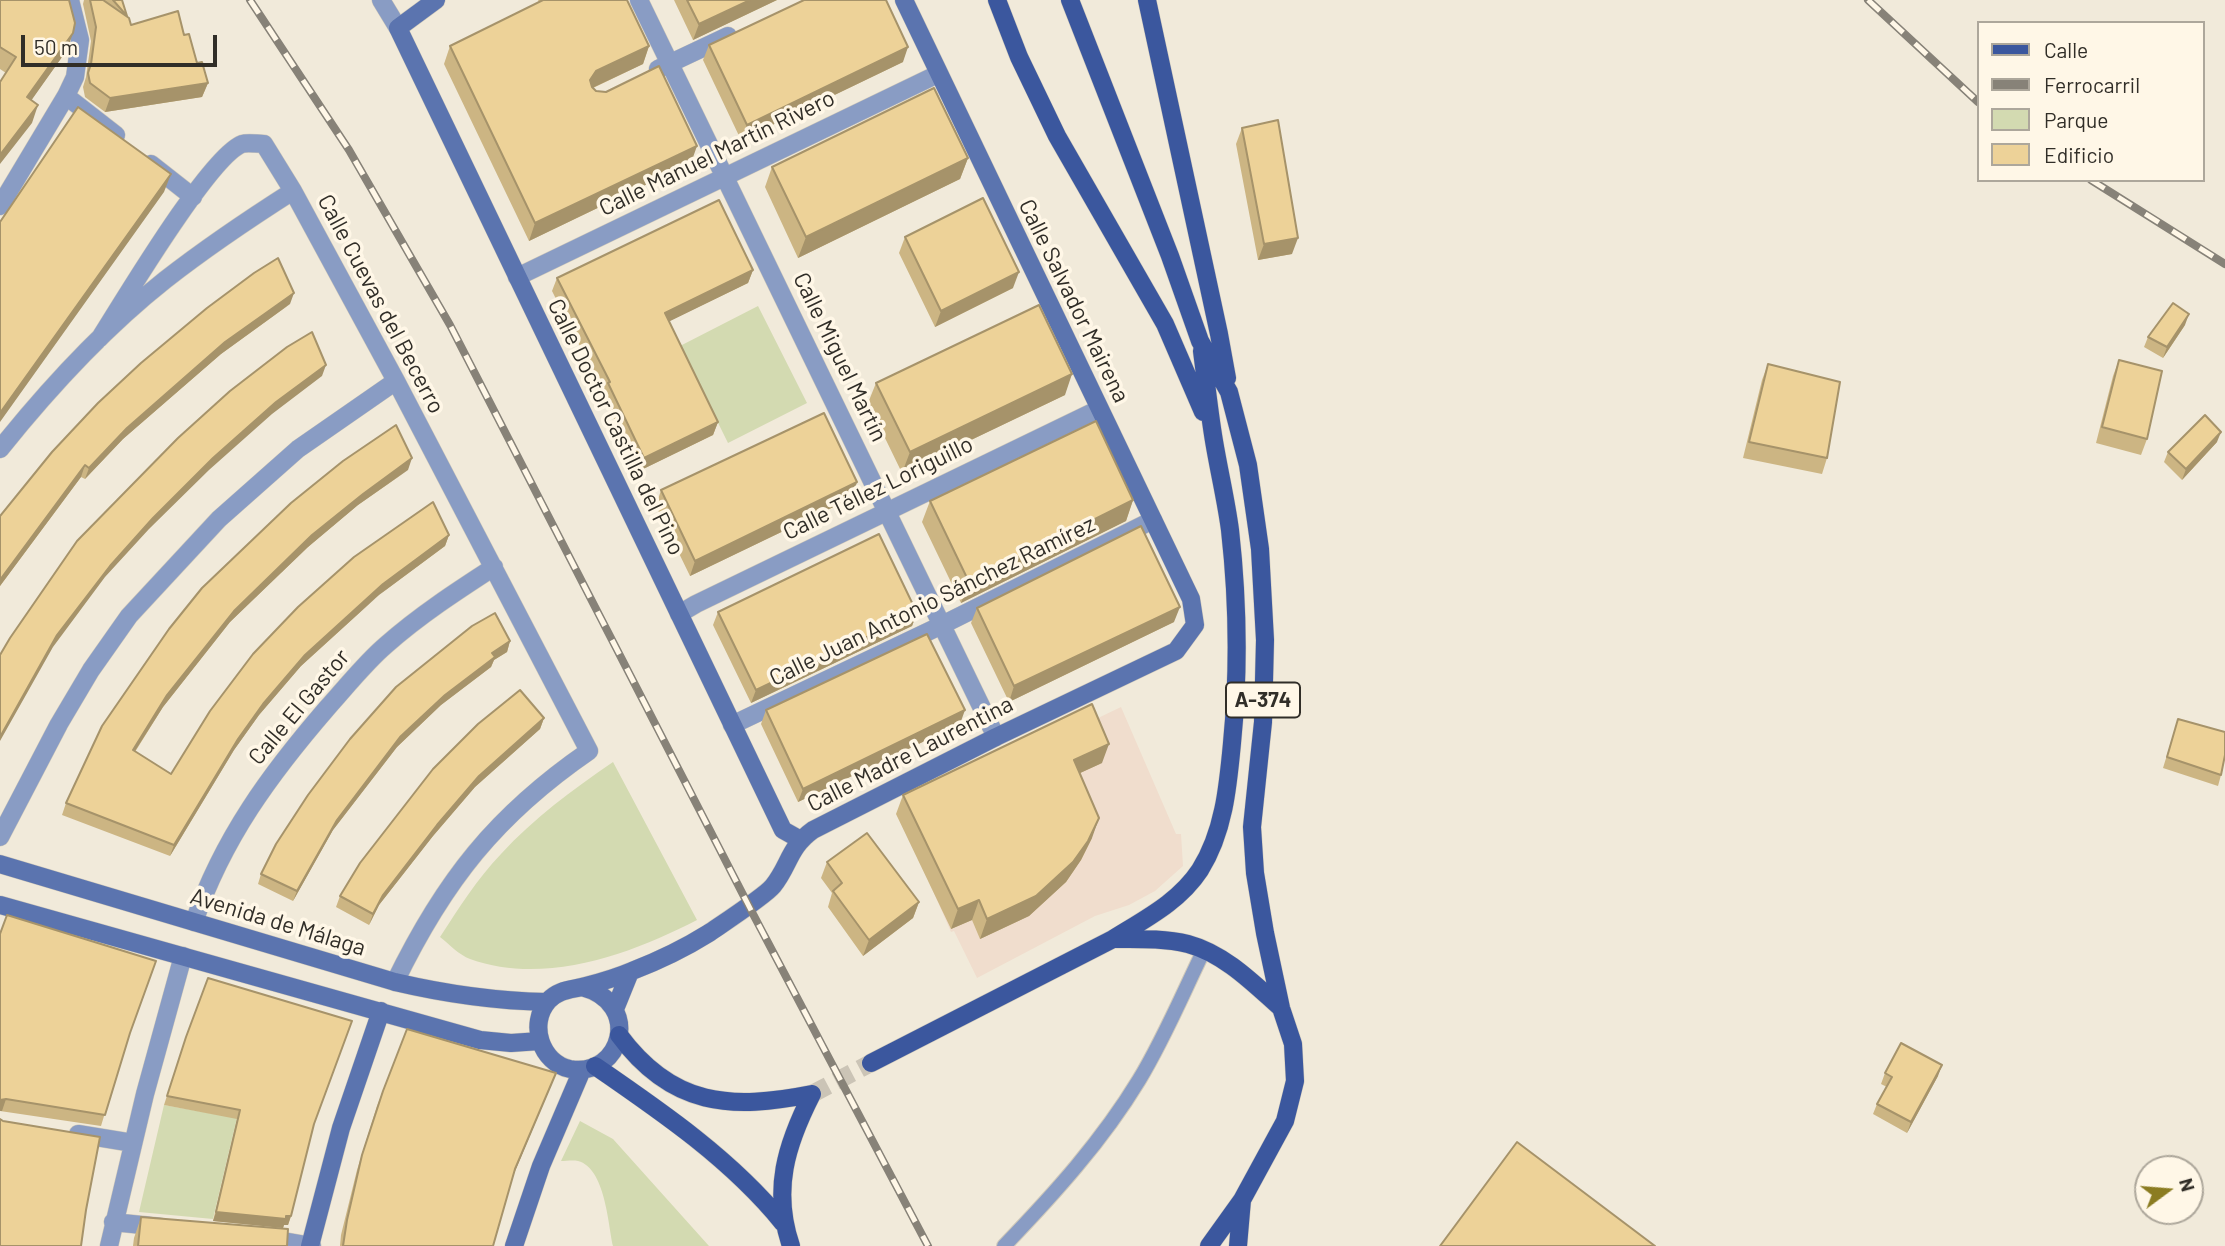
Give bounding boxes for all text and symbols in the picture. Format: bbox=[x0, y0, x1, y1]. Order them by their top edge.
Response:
scale bar bbox=[24, 21, 220, 65]
legend bbox=[1976, 21, 2204, 182]
text: 50 m bbox=[34, 34, 78, 59]
text: Calle bbox=[2044, 37, 2088, 62]
text: Ferrocarril bbox=[2044, 72, 2140, 97]
street label: Calle Manuel Martín Rivero bbox=[595, 84, 839, 222]
text: Parque bbox=[2044, 107, 2109, 132]
text: Edificio bbox=[2044, 142, 2114, 167]
street label: Calle Cuevas del Becerro bbox=[312, 190, 450, 418]
street label: Calle Salvador Mairena bbox=[1013, 195, 1135, 407]
street label: Calle Miguel Martín bbox=[787, 268, 893, 446]
street label: Calle Doctor Castilla del Pino bbox=[542, 294, 690, 560]
street label: Calle Téllez Loriguillo bbox=[779, 430, 977, 546]
street label: Calle Juan Antonio Sánchez Ramírez bbox=[765, 510, 1099, 692]
street label: Calle El Gastor bbox=[243, 644, 355, 770]
road number: A-374 bbox=[1226, 682, 1300, 718]
street label: Calle Madre Laurentina bbox=[802, 690, 1018, 818]
street label: Avenida de Málaga bbox=[187, 882, 369, 962]
north arrow bbox=[2134, 1155, 2204, 1225]
text: N bbox=[2175, 1175, 2201, 1194]

